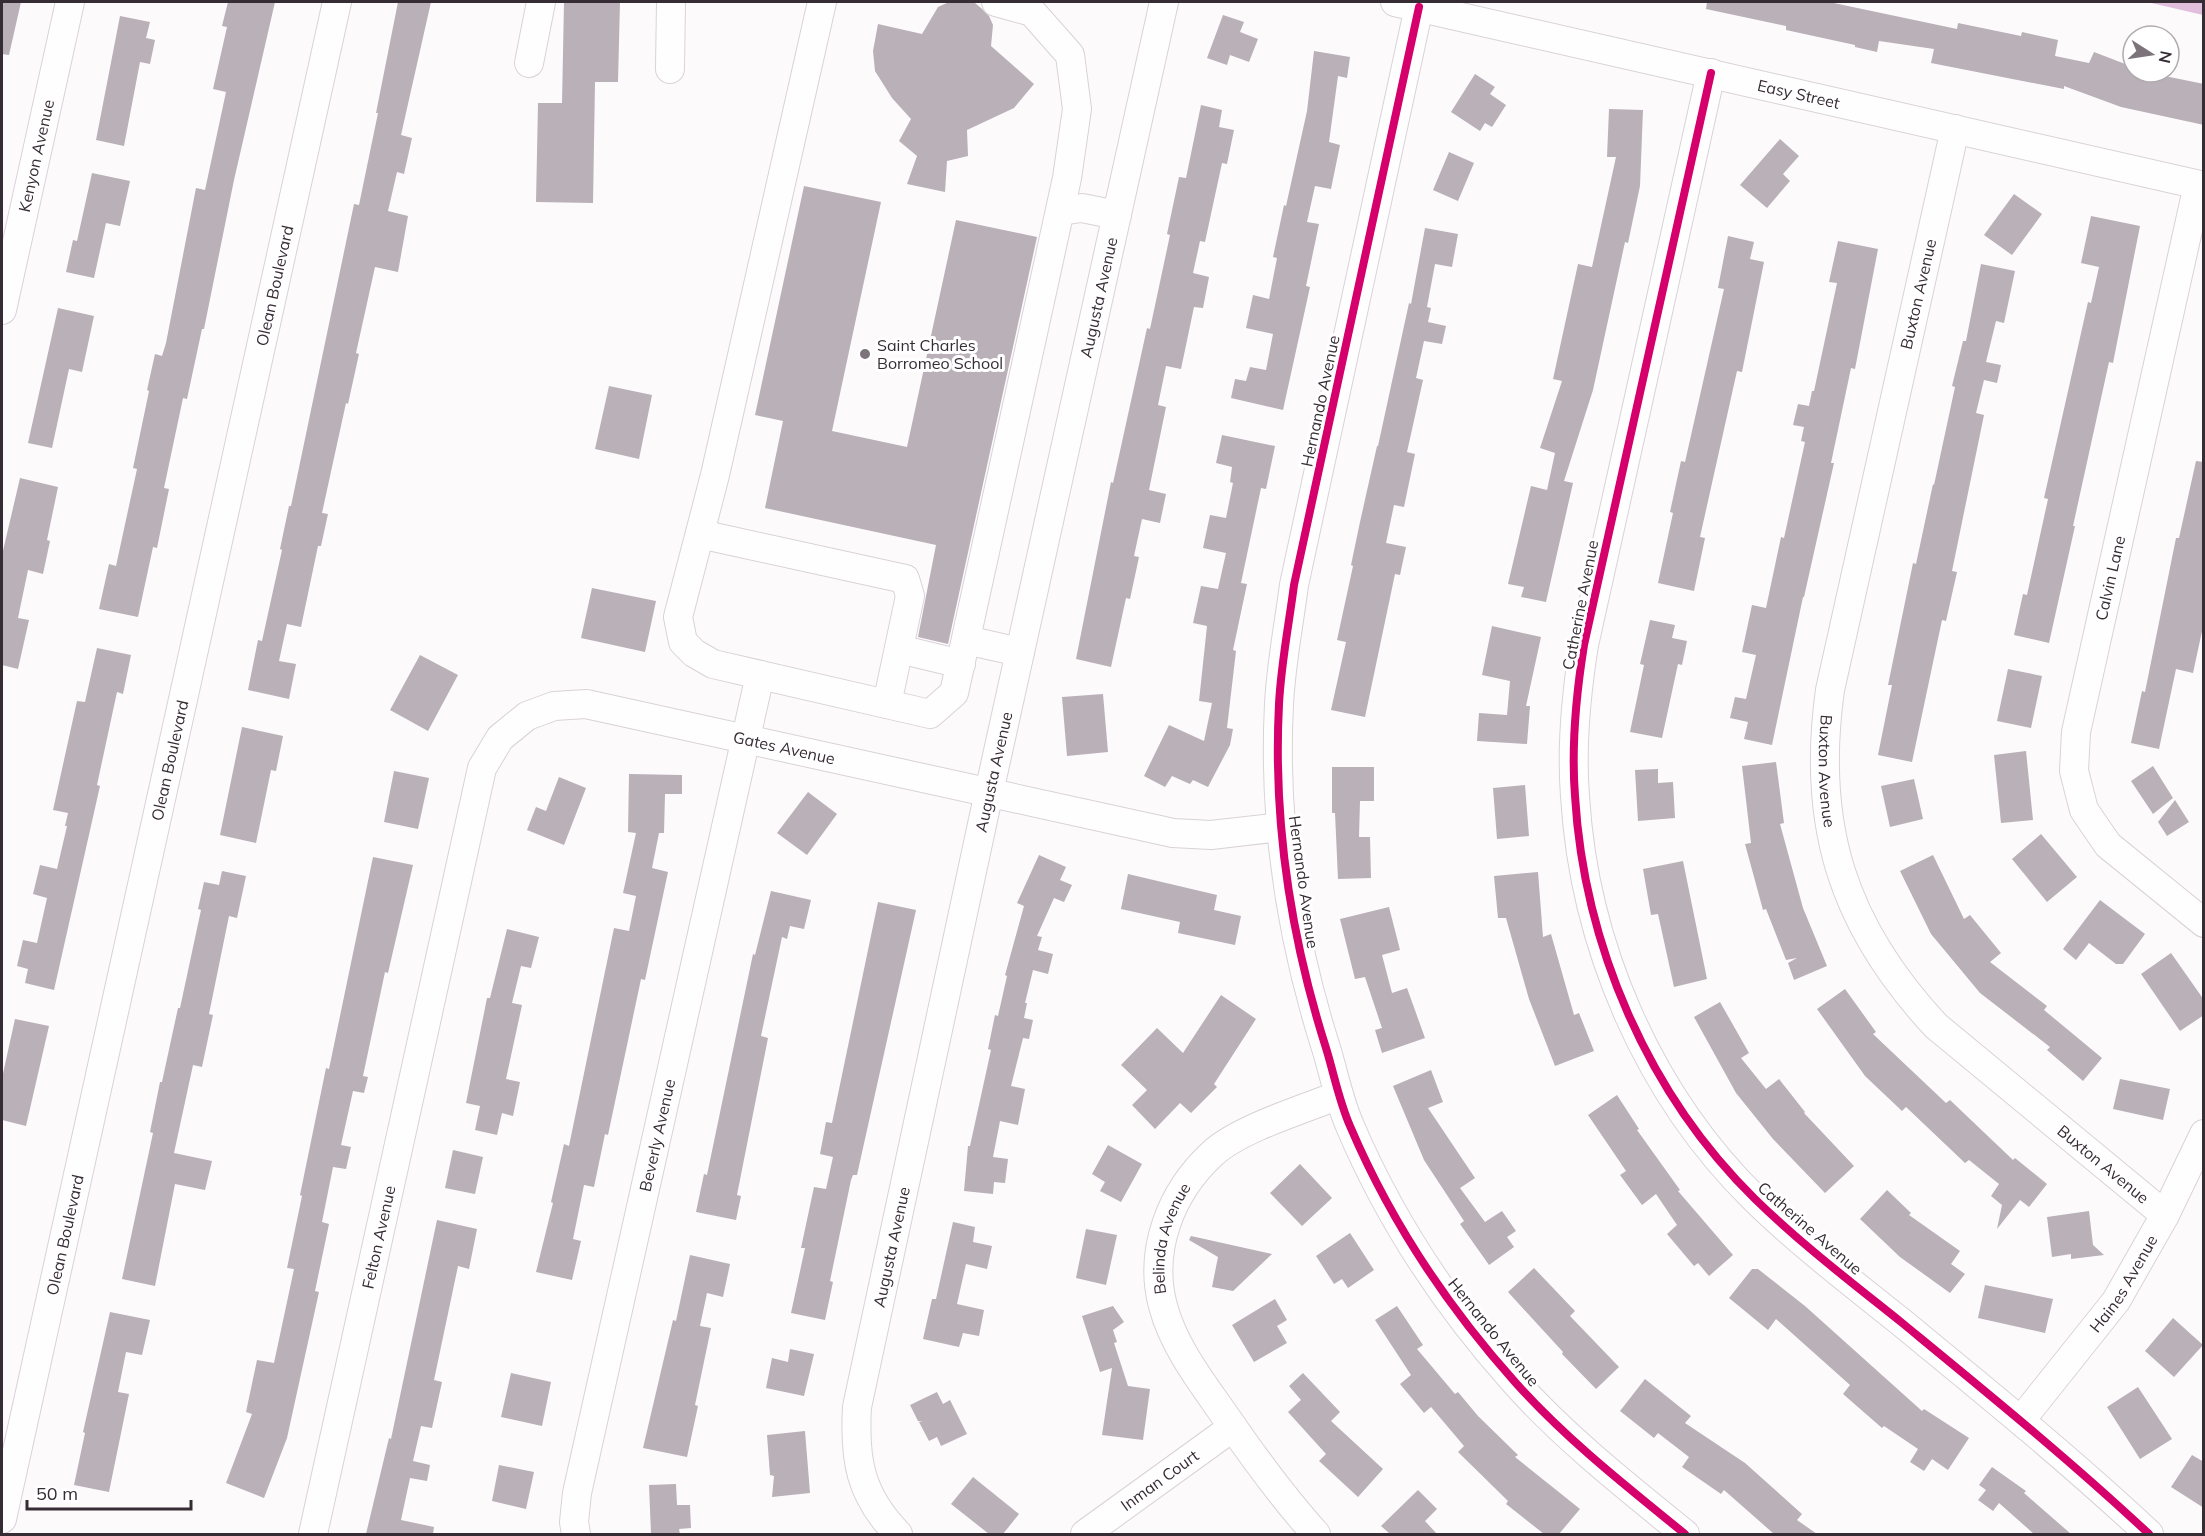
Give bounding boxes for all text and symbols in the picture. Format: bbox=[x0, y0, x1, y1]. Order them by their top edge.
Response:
north arrow bbox=[2121, 24, 2181, 84]
text: N bbox=[2155, 49, 2177, 65]
street label: Easy Street bbox=[1756, 75, 1842, 113]
street label: Kenyon Avenue bbox=[14, 97, 58, 214]
street label: Olean Boulevard bbox=[251, 223, 297, 348]
street label: Augusta Avenue bbox=[1076, 235, 1122, 360]
street label: Buxton Avenue bbox=[1896, 237, 1940, 351]
street label: Hernando Avenue bbox=[1296, 333, 1344, 469]
place label: Saint Charles Borromeo School bbox=[877, 335, 1003, 373]
marker: Saint Charles Borromeo School bbox=[858, 347, 872, 361]
street label: Calvin Lane bbox=[2091, 534, 2129, 622]
street label: Catherine Avenue bbox=[1558, 539, 1602, 671]
street label: Olean Boulevard bbox=[147, 698, 193, 823]
street label: Augusta Avenue bbox=[971, 710, 1017, 834]
street label: Buxton Avenue bbox=[1815, 714, 1840, 829]
street label: Gates Avenue bbox=[731, 727, 837, 768]
street label: Hernando Avenue bbox=[1285, 814, 1323, 950]
street label: Beverly Avenue bbox=[635, 1077, 679, 1193]
street label: Buxton Avenue bbox=[2054, 1121, 2153, 1208]
street label: Olean Boulevard bbox=[42, 1173, 88, 1297]
street label: Catherine Avenue bbox=[1754, 1177, 1866, 1279]
street label: Belinda Avenue bbox=[1148, 1179, 1194, 1296]
street label: Felton Avenue bbox=[357, 1184, 400, 1291]
street label: Augusta Avenue bbox=[869, 1185, 914, 1309]
street label: Haines Avenue bbox=[2085, 1231, 2162, 1336]
street label: Hernando Avenue bbox=[1444, 1274, 1544, 1390]
street label: Inman Court bbox=[1117, 1445, 1203, 1515]
scale bar bbox=[27, 1473, 190, 1511]
text: 50 m bbox=[36, 1482, 78, 1505]

